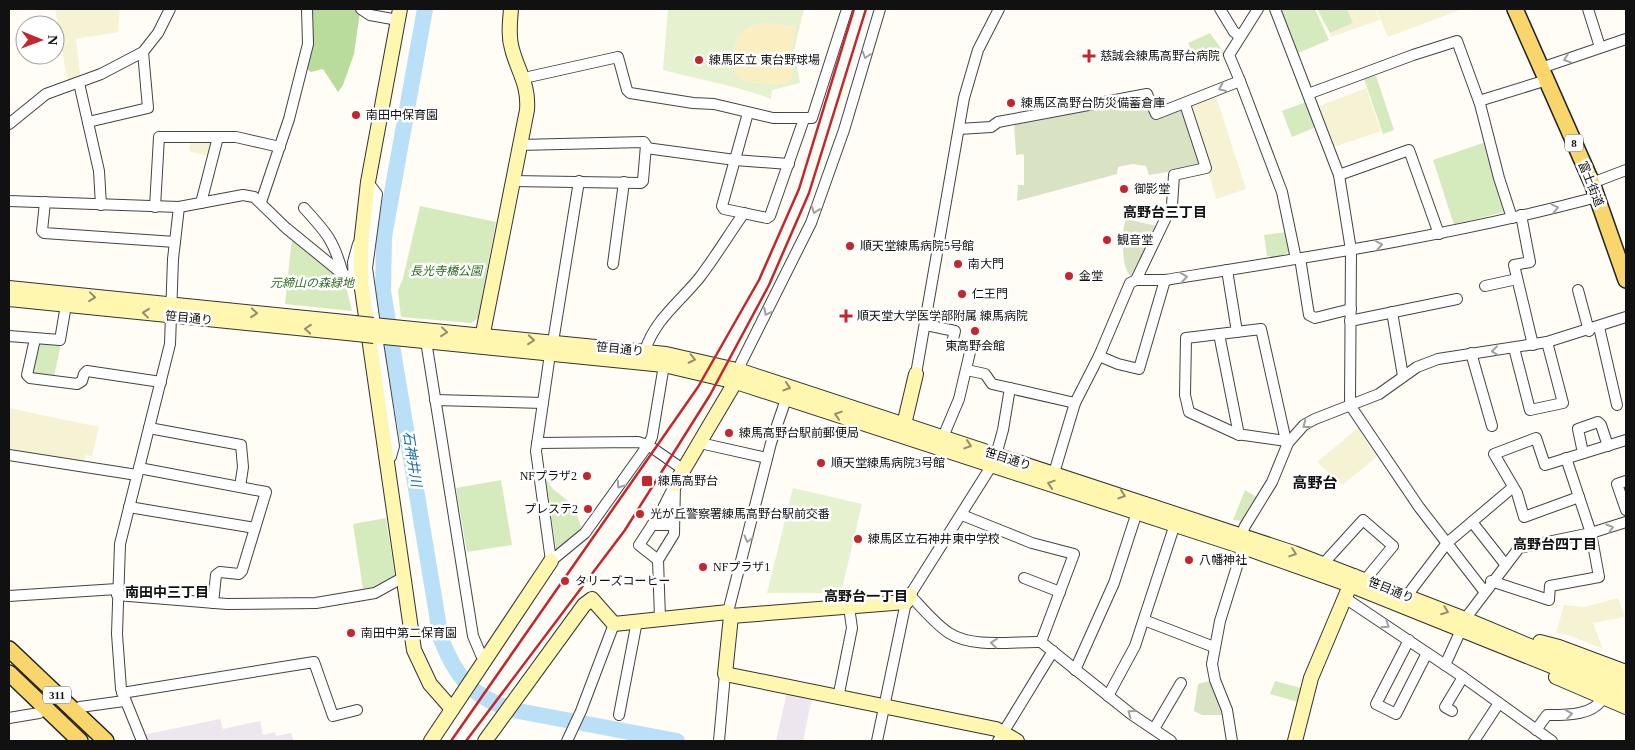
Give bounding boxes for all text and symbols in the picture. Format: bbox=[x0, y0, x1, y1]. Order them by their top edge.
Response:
north arrow bbox=[15, 15, 65, 65]
text: N bbox=[45, 35, 60, 45]
marker: 慈誠会練馬高野台病院 bbox=[1082, 49, 1096, 63]
place label: 慈誠会練馬高野台病院 bbox=[1100, 49, 1220, 63]
one-way arrow bbox=[862, 51, 872, 59]
place label: 練馬区立 東台野球場 bbox=[709, 53, 820, 67]
one-way arrow bbox=[1564, 53, 1572, 63]
marker: 練馬区立 東台野球場 bbox=[693, 54, 705, 66]
one-way arrow bbox=[1218, 82, 1227, 93]
place label: 練馬区高野台防災備蓄倉庫 bbox=[1021, 96, 1165, 110]
marker: 練馬区高野台防災備蓄倉庫 bbox=[1005, 97, 1017, 109]
place label: 南田中保育園 bbox=[366, 108, 438, 122]
marker: 南田中保育園 bbox=[350, 109, 362, 121]
road number: 8 bbox=[1565, 134, 1583, 152]
street label: 富士街道 bbox=[1576, 159, 1606, 209]
place label: 御影堂 bbox=[1134, 182, 1170, 196]
marker: 御影堂 bbox=[1118, 183, 1130, 195]
one-way arrow bbox=[1551, 203, 1560, 214]
one-way arrow bbox=[811, 205, 821, 213]
district label: 高野台三丁目 bbox=[1123, 205, 1207, 220]
place label: 観音堂 bbox=[1117, 233, 1153, 247]
marker: 観音堂 bbox=[1101, 234, 1113, 246]
place label: 順天堂練馬病院5号館 bbox=[860, 239, 974, 253]
marker: 順天堂練馬病院5号館 bbox=[844, 240, 856, 252]
one-way arrow bbox=[1375, 240, 1384, 250]
place label: 南大門 bbox=[968, 257, 1004, 271]
marker: 南大門 bbox=[952, 258, 964, 270]
park label: 長光寺橋公園 bbox=[410, 264, 484, 278]
place label: 金堂 bbox=[1079, 269, 1103, 283]
marker: 金堂 bbox=[1063, 270, 1075, 282]
one-way arrow bbox=[1180, 272, 1189, 282]
park label: 元締山の森緑地 bbox=[270, 276, 356, 290]
place label: 仁王門 bbox=[972, 287, 1008, 301]
marker: 仁王門 bbox=[956, 288, 968, 300]
one-way arrow bbox=[88, 291, 96, 302]
one-way arrow bbox=[250, 307, 258, 318]
one-way arrow bbox=[763, 307, 773, 316]
one-way arrow bbox=[142, 308, 150, 319]
street label: 笹目通り bbox=[164, 309, 214, 327]
marker: 順天堂大学医学部附属 練馬病院 bbox=[839, 309, 853, 323]
place label: 順天堂大学医学部附属 練馬病院 bbox=[857, 309, 1028, 323]
one-way arrow bbox=[304, 324, 312, 335]
marker: 東高野会館 bbox=[969, 325, 981, 337]
one-way arrow bbox=[440, 326, 448, 337]
one-way arrow bbox=[527, 334, 535, 345]
place label: 東高野会館 bbox=[945, 339, 1005, 353]
street label: 笹目通り bbox=[595, 340, 645, 358]
one-way arrow bbox=[1490, 345, 1498, 356]
one-way arrow bbox=[688, 353, 697, 363]
one-way arrow bbox=[783, 381, 791, 391]
one-way arrow bbox=[835, 411, 843, 421]
one-way arrow bbox=[1302, 419, 1312, 428]
place label: 練馬高野台駅前郵便局 bbox=[739, 426, 859, 440]
marker: 練馬高野台駅前郵便局 bbox=[723, 427, 735, 439]
water label: 石神井川 bbox=[400, 430, 424, 490]
one-way arrow bbox=[963, 440, 971, 450]
street label: 笹目通り bbox=[983, 445, 1033, 473]
place label: 順天堂練馬病院3号館 bbox=[831, 456, 945, 470]
marker: 順天堂練馬病院3号館 bbox=[815, 457, 827, 469]
place label: NFプラザ2 bbox=[520, 469, 577, 483]
marker: NFプラザ2 bbox=[581, 470, 593, 482]
marker: 練馬高野台 bbox=[640, 474, 654, 488]
place label: 練馬高野台 bbox=[658, 474, 718, 488]
district label: 高野台 bbox=[1292, 475, 1338, 491]
one-way arrow bbox=[617, 479, 625, 488]
one-way arrow bbox=[1047, 480, 1055, 490]
one-way arrow bbox=[1118, 490, 1126, 500]
place label: プレステ2 bbox=[524, 502, 578, 516]
marker: プレステ2 bbox=[582, 503, 594, 515]
place label: 光が丘警察署練馬高野台駅前交番 bbox=[650, 507, 830, 521]
marker: 光が丘警察署練馬高野台駅前交番 bbox=[634, 508, 646, 520]
one-way arrow bbox=[1605, 523, 1613, 533]
place label: 練馬区立石神井東中学校 bbox=[868, 532, 1000, 546]
marker: 練馬区立石神井東中学校 bbox=[852, 533, 864, 545]
one-way arrow bbox=[743, 535, 753, 543]
district label: 高野台四丁目 bbox=[1513, 537, 1597, 552]
one-way arrow bbox=[1288, 547, 1297, 557]
place label: 八幡神社 bbox=[1199, 553, 1247, 567]
marker: 八幡神社 bbox=[1183, 554, 1195, 566]
place label: NFプラザ1 bbox=[713, 560, 770, 574]
marker: NFプラザ1 bbox=[697, 561, 709, 573]
place label: タリーズコーヒー bbox=[575, 574, 670, 588]
marker: タリーズコーヒー bbox=[559, 575, 571, 587]
street label: 笹目通り bbox=[1366, 575, 1416, 605]
district label: 南田中三丁目 bbox=[125, 585, 209, 600]
district label: 高野台一丁目 bbox=[824, 589, 908, 604]
one-way arrow bbox=[1440, 605, 1448, 615]
one-way arrow bbox=[1380, 619, 1389, 628]
place label: 南田中第二保育園 bbox=[361, 626, 457, 640]
marker: 南田中第二保育園 bbox=[345, 627, 357, 639]
one-way arrow bbox=[989, 638, 997, 649]
road number: 311 bbox=[43, 686, 71, 704]
one-way arrow bbox=[1564, 709, 1573, 719]
one-way arrow bbox=[1128, 711, 1137, 719]

